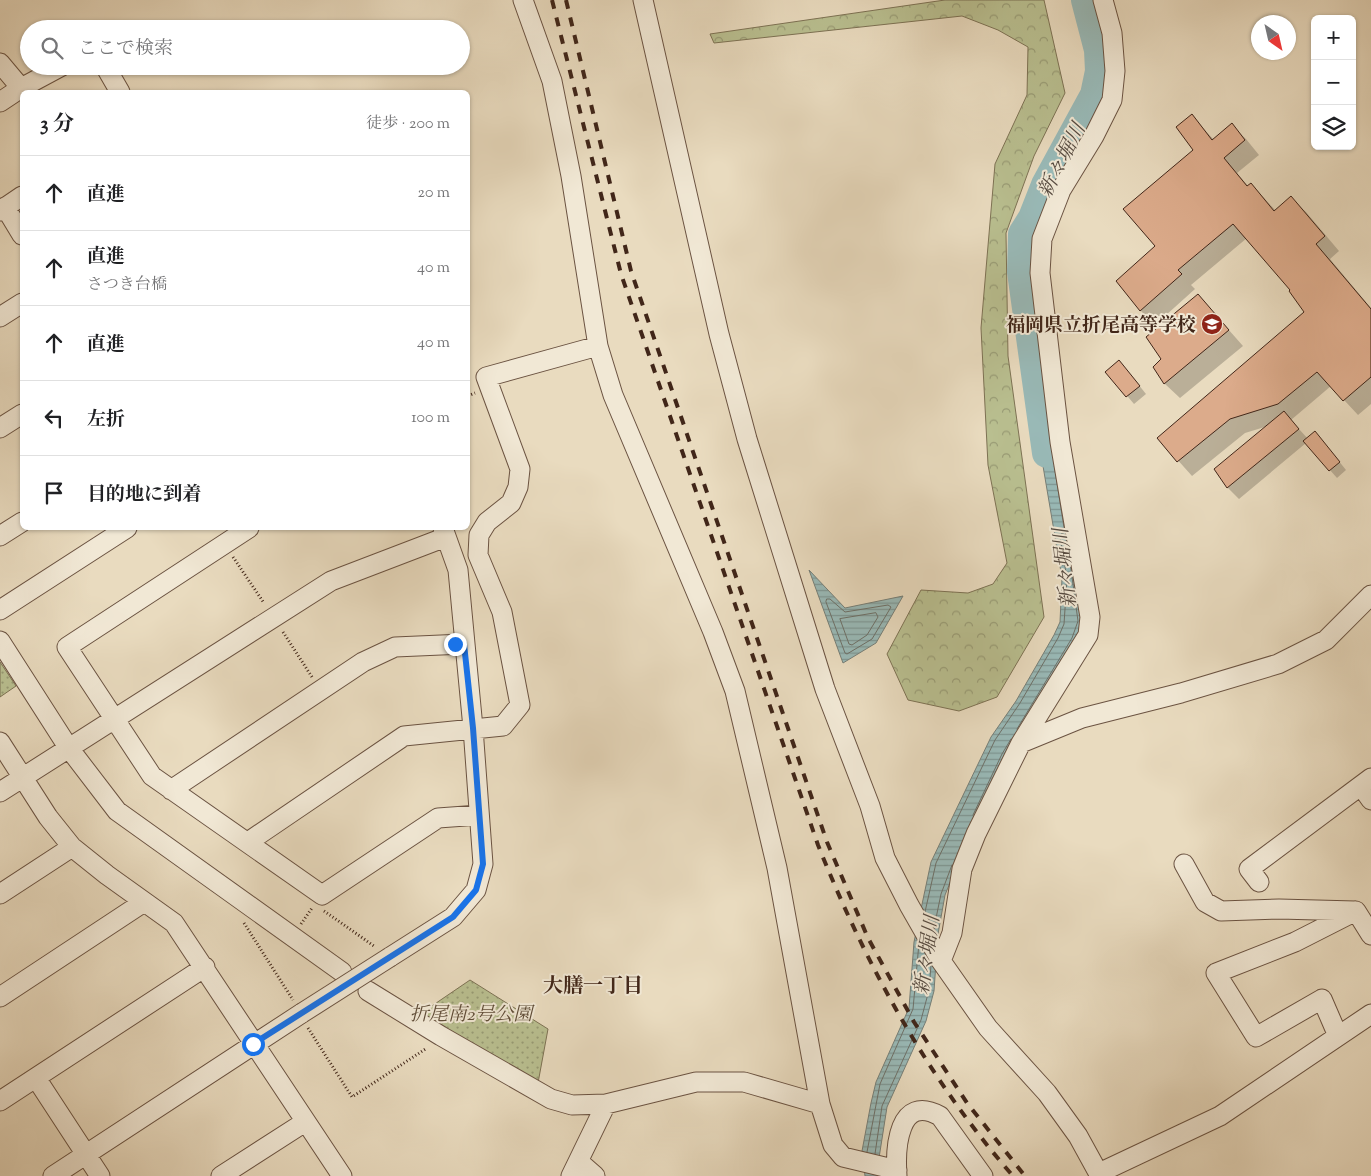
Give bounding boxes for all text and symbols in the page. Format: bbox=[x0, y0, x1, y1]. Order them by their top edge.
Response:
north arrow bbox=[1251, 15, 1296, 60]
map controls bbox=[1311, 15, 1356, 150]
button: + bbox=[1311, 15, 1356, 60]
search box bbox=[20, 20, 470, 75]
icon: search bbox=[38, 34, 66, 62]
text: ここで検索 bbox=[78, 36, 173, 63]
button: − bbox=[1311, 60, 1356, 105]
button: layers bbox=[1311, 105, 1356, 150]
text: 3 分 bbox=[40, 110, 74, 140]
text: 徒歩 · 200 m bbox=[366, 113, 450, 136]
water label: 新々堀川 bbox=[1032, 117, 1095, 203]
icon: ahead bbox=[40, 179, 68, 207]
text: 直進 bbox=[87, 182, 125, 209]
text: 20 m bbox=[417, 182, 450, 205]
text: 直進 bbox=[87, 244, 125, 271]
icon: ahead bbox=[40, 254, 68, 282]
text: 40 m bbox=[417, 257, 450, 280]
text: さつき台橋 bbox=[87, 274, 167, 297]
school or university icon: 福岡県立折尾高等学校 bbox=[1200, 312, 1224, 336]
place label: 福岡県立折尾高等学校 bbox=[1006, 313, 1196, 340]
icon: ahead bbox=[40, 329, 68, 357]
text: 直進 bbox=[87, 332, 125, 359]
text: 40 m bbox=[417, 332, 450, 355]
icon: left bbox=[40, 404, 68, 432]
text: 左折 bbox=[87, 407, 125, 434]
text: 100 m bbox=[411, 407, 450, 430]
icon: arrive bbox=[40, 479, 68, 507]
text: 目的地に到着 bbox=[87, 482, 201, 509]
water label: 新々堀川 bbox=[1048, 524, 1085, 609]
route end bbox=[444, 633, 467, 656]
water label: 新々堀川 bbox=[909, 912, 949, 997]
district label: 大膳一丁目 bbox=[543, 973, 643, 1002]
park label: 折尾南2号公園 bbox=[410, 1002, 535, 1029]
route start bbox=[242, 1033, 265, 1056]

